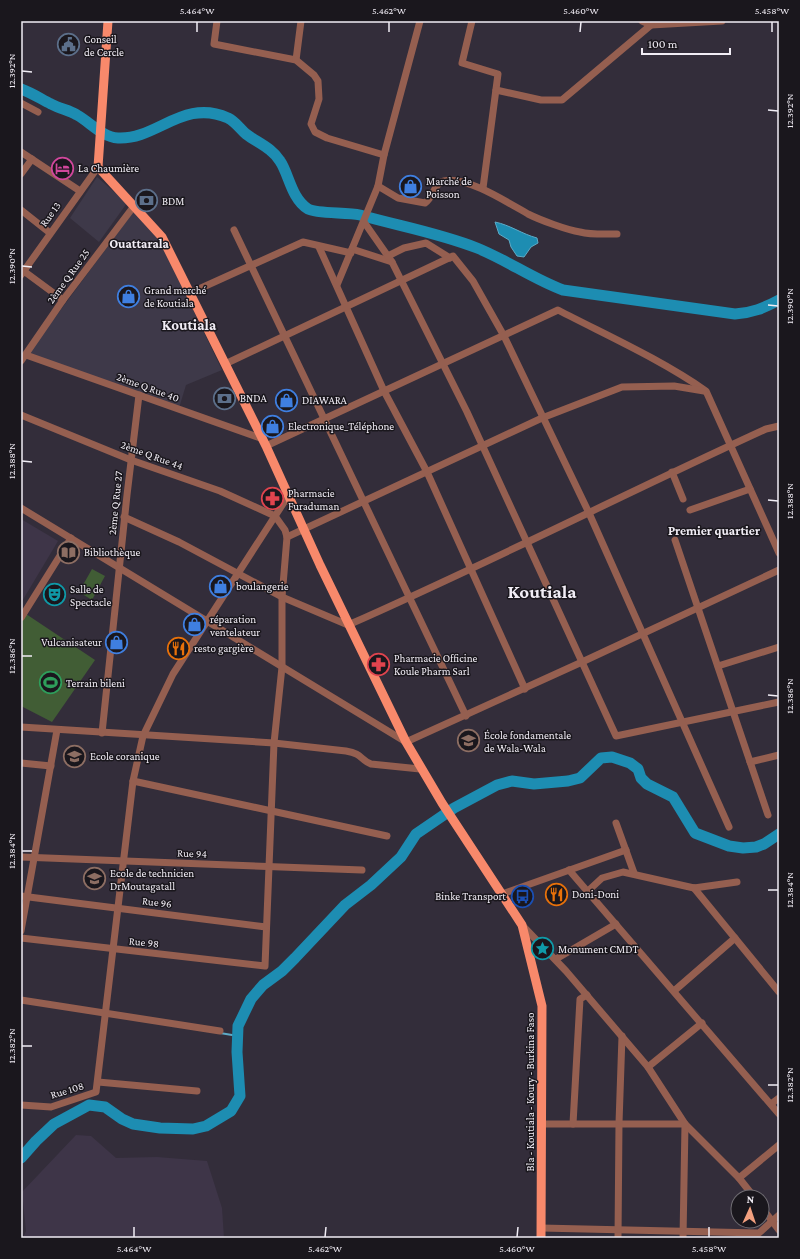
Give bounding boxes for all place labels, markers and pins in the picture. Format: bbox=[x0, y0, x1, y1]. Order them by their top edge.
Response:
public building icon: Conseil de Cercle bbox=[55, 32, 81, 58]
place label: Conseil de Cercle bbox=[84, 33, 124, 58]
hotel icon: La Chaumière bbox=[50, 155, 76, 181]
place label: La Chaumière bbox=[78, 162, 139, 174]
shop icon: Marché de Poisson bbox=[398, 174, 424, 200]
place label: Marché de Poisson bbox=[426, 175, 472, 200]
bank icon: BDM bbox=[134, 188, 160, 214]
place label: BDM bbox=[162, 195, 184, 207]
shop icon: Grand marché de Koutiala bbox=[116, 283, 142, 309]
place label: Grand marché de Koutiala bbox=[144, 284, 207, 309]
bank icon: BNDA bbox=[212, 385, 238, 411]
shop icon: DIAWARA bbox=[273, 387, 299, 413]
place label: BNDA bbox=[240, 392, 268, 404]
place label: DIAWARA bbox=[302, 394, 347, 406]
shop icon: Electronique_Téléphone bbox=[260, 413, 286, 439]
place label: Electronique_Téléphone bbox=[288, 420, 394, 433]
pharmacy icon: Pharmacie Furaduman bbox=[260, 486, 286, 512]
place label: Pharmacie Furaduman bbox=[288, 487, 339, 512]
library icon: Bibliothèque bbox=[56, 539, 82, 565]
place label: Bibliothèque bbox=[84, 546, 141, 559]
shop icon: boulangerie bbox=[207, 573, 233, 599]
place label: boulangerie bbox=[236, 580, 289, 593]
theatre icon: Salle de Spectacle bbox=[42, 582, 68, 608]
place label: Salle de Spectacle bbox=[70, 583, 111, 609]
shop icon: réparation ventelateur bbox=[181, 612, 207, 638]
place label: réparation ventelateur bbox=[209, 613, 260, 638]
shop icon: Vulcanisateur bbox=[104, 629, 130, 655]
restaurant icon: resto gargière bbox=[165, 635, 191, 661]
place label: Vulcanisateur bbox=[41, 636, 102, 648]
place label: resto gargière bbox=[194, 642, 254, 655]
pharmacy icon: Pharmacie Officine Koule Pharm Sarl bbox=[365, 651, 391, 677]
place label: Pharmacie Officine Koule Pharm Sarl bbox=[394, 652, 478, 677]
sports icon: Terrain bileni bbox=[37, 670, 63, 696]
place label: Terrain bileni bbox=[66, 677, 125, 689]
school or university icon: École fondamentale de Wala-Wala bbox=[455, 728, 481, 754]
place label: École fondamentale de Wala-Wala bbox=[484, 729, 571, 754]
school or university icon: Ecole coranique bbox=[62, 743, 88, 769]
place label: Ecole coranique bbox=[90, 750, 160, 763]
school or university icon: Ecole de technicien DrMoutagatall bbox=[81, 866, 107, 892]
place label: Ecole de technicien DrMoutagatall bbox=[110, 867, 194, 893]
restaurant icon: Doni-Doni bbox=[543, 881, 569, 907]
bus stop icon: Binke Transport bbox=[509, 883, 535, 909]
place label: Doni-Doni bbox=[572, 888, 619, 900]
place label: Binke Transport bbox=[435, 890, 506, 903]
place icon: Monument CMDT bbox=[530, 936, 556, 962]
place label: Monument CMDT bbox=[558, 943, 638, 955]

